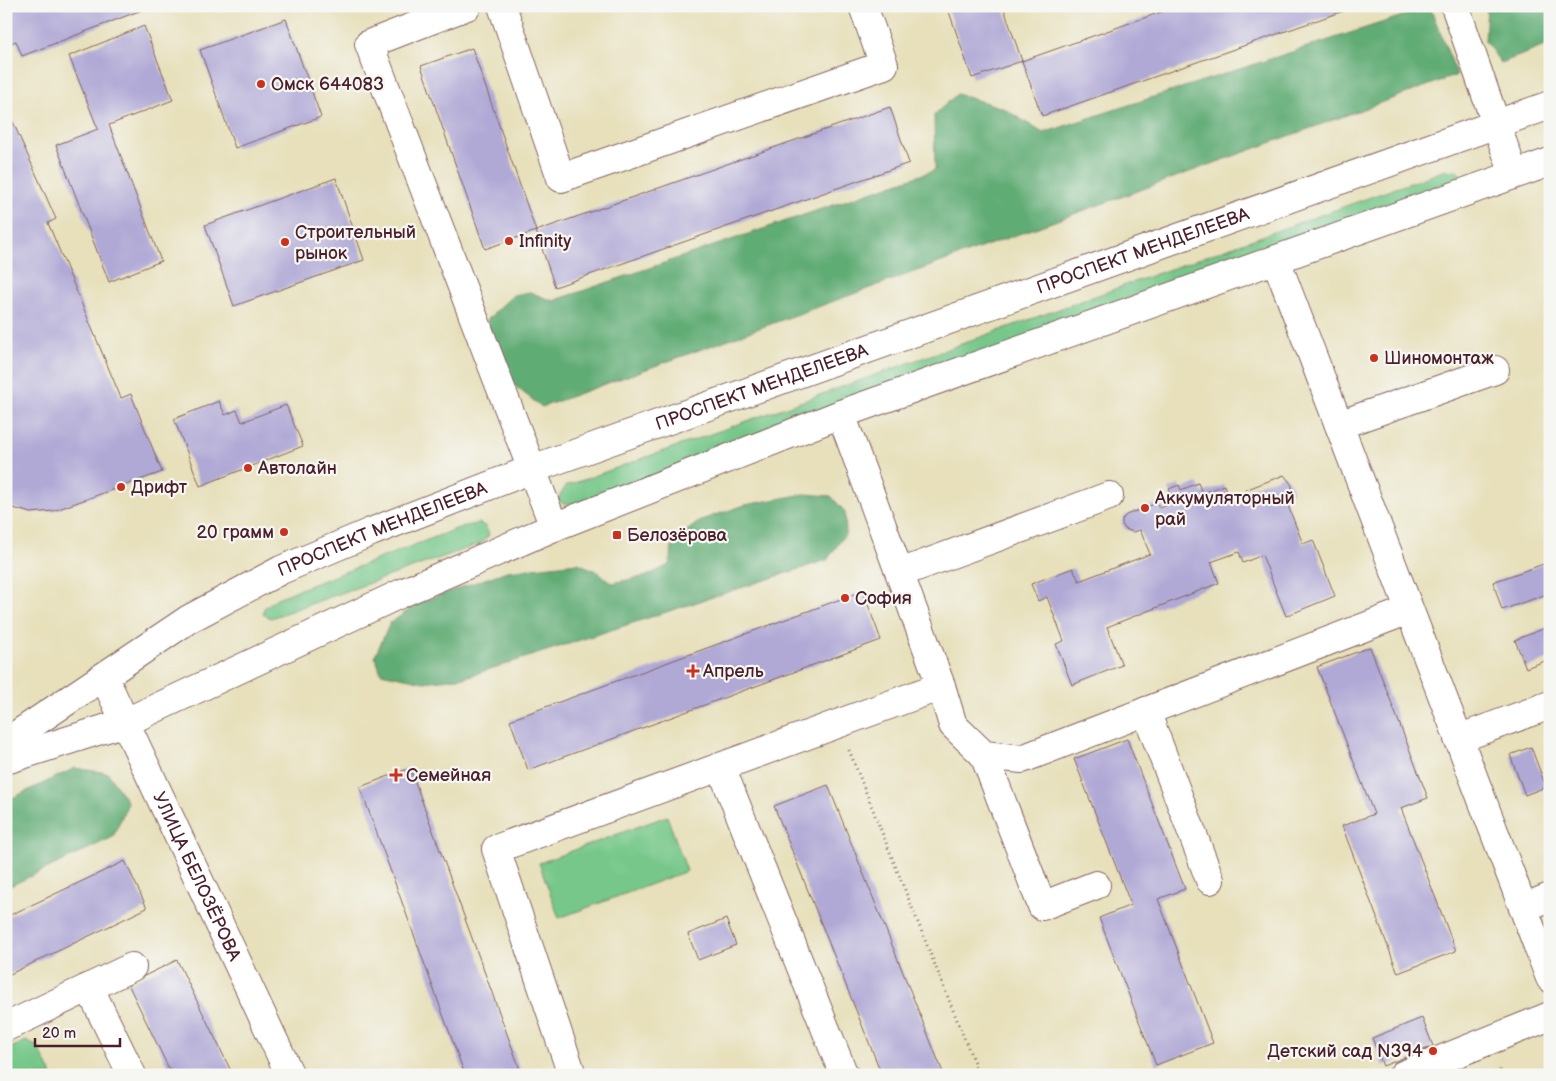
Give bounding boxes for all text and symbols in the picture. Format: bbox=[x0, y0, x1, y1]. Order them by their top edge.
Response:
place label: Омск 644083 bbox=[271, 74, 384, 95]
marker: Омск 644083 bbox=[255, 78, 267, 90]
street label: ПРОСПЕКТ МЕНДЕЛЕЕВА bbox=[1034, 203, 1252, 298]
place label: Строительный рынок bbox=[295, 222, 416, 264]
place label: Infinity bbox=[519, 231, 572, 252]
marker: Infinity bbox=[503, 235, 515, 247]
marker: Строительный рынок bbox=[279, 236, 291, 248]
street label: ПРОСПЕКТ МЕНДЕЛЕЕВА bbox=[652, 339, 871, 435]
place label: Шиномонтаж bbox=[1384, 348, 1494, 369]
marker: Шиномонтаж bbox=[1368, 352, 1380, 364]
place label: Автолайн bbox=[257, 458, 337, 479]
marker: Автолайн bbox=[242, 462, 254, 474]
place label: Дрифт bbox=[131, 477, 188, 498]
street label: ПРОСПЕКТ МЕНДЕЛЕЕВА bbox=[274, 477, 490, 581]
marker: Дрифт bbox=[115, 481, 127, 493]
place label: Аккумуляторный рай bbox=[1154, 488, 1295, 530]
marker: Аккумуляторный рай bbox=[1139, 502, 1151, 514]
place label: 20 грамм bbox=[196, 522, 274, 543]
place label: Белозёрова bbox=[627, 525, 727, 546]
marker: 20 грамм bbox=[278, 526, 290, 538]
marker: Белозёрова bbox=[611, 529, 623, 541]
place label: София bbox=[855, 588, 912, 609]
marker: София bbox=[839, 592, 851, 604]
place label: Апрель bbox=[702, 661, 764, 682]
marker: Апрель bbox=[687, 665, 699, 677]
place label: Семейная bbox=[406, 765, 491, 786]
marker: Семейная bbox=[390, 769, 402, 781]
street label: УЛИЦА БЕЛОЗЁРОВА bbox=[149, 788, 246, 964]
scale bar bbox=[35, 1016, 120, 1048]
text: 20 m bbox=[42, 1024, 76, 1043]
place label: Детский сад N394 bbox=[1267, 1041, 1423, 1062]
marker: Детский сад N394 bbox=[1427, 1045, 1439, 1057]

